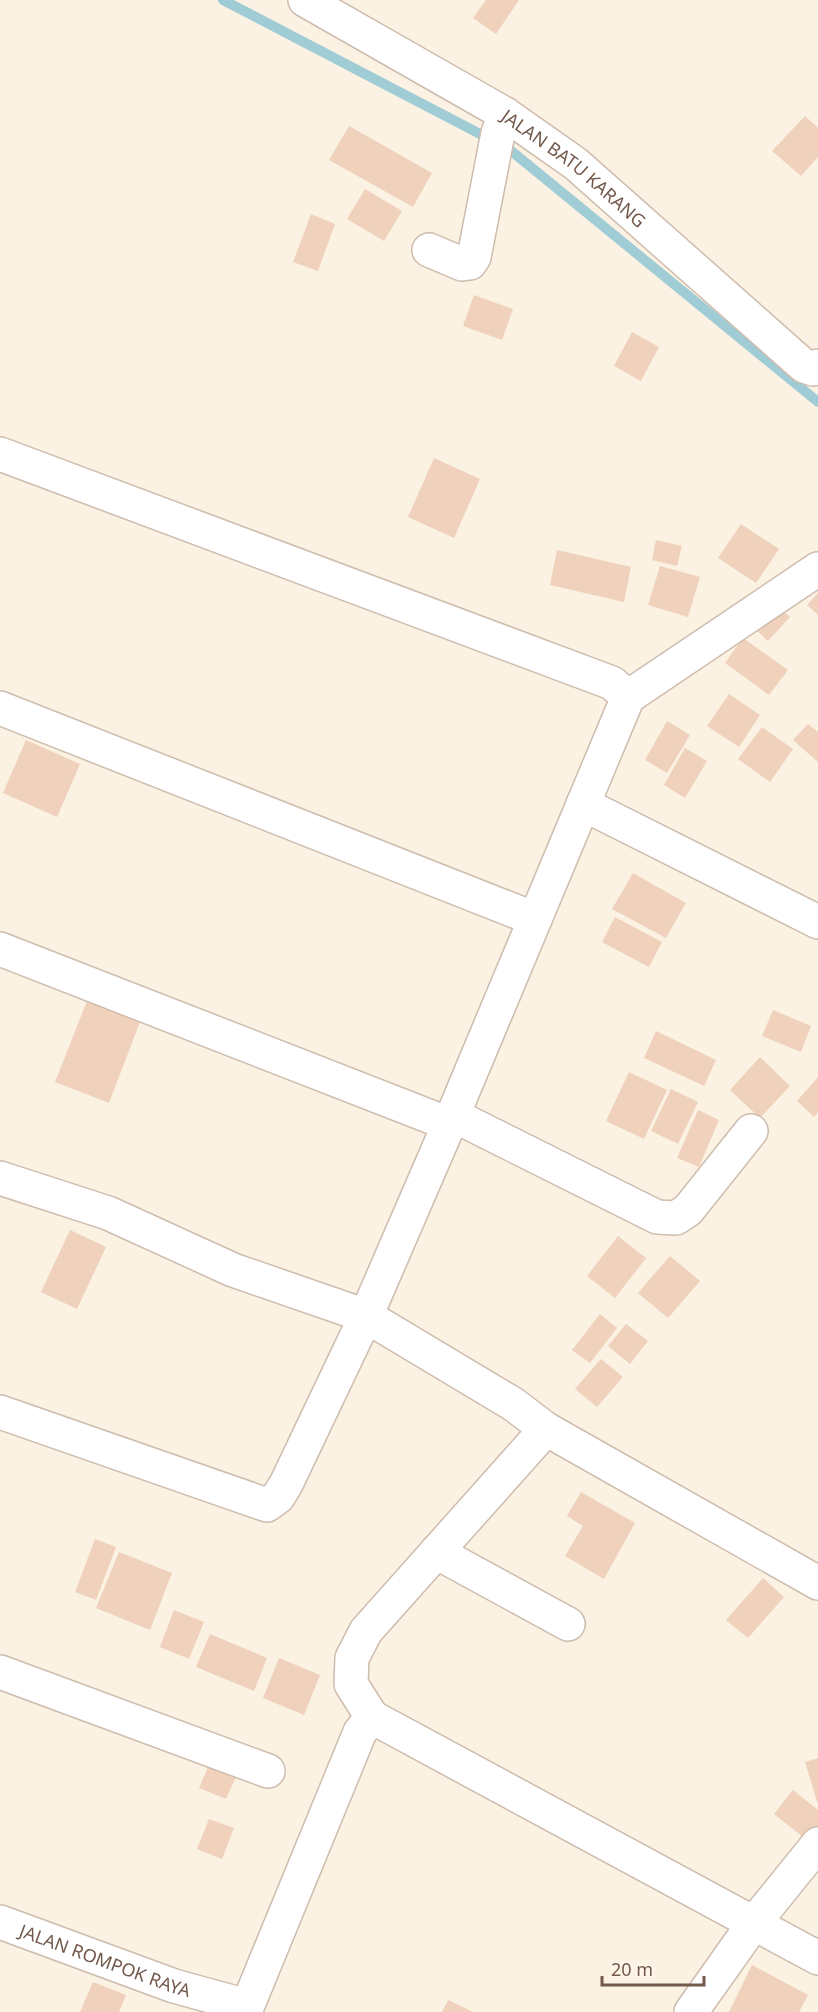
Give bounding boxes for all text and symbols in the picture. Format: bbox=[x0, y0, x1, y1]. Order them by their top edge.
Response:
street label: JALAN BATU KARANG bbox=[496, 102, 651, 233]
street label: JALAN ROMPOK RAYA bbox=[14, 1918, 194, 2002]
scale bar bbox=[602, 1949, 704, 1987]
text: 20 m bbox=[611, 1957, 653, 1981]

